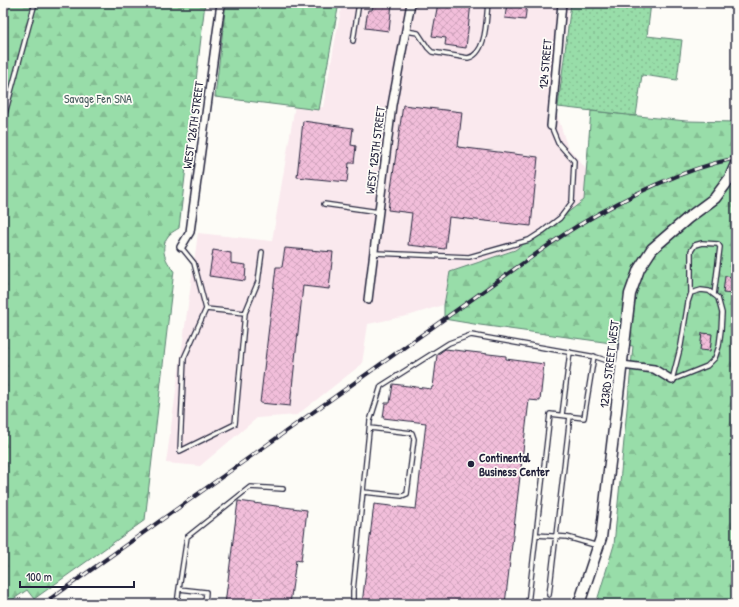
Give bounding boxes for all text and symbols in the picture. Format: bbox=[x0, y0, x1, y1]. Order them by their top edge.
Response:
street label: 124 STREET bbox=[534, 38, 556, 90]
street label: WEST 126TH STREET bbox=[178, 80, 208, 170]
park label: Savage Fen SNA bbox=[64, 90, 132, 107]
street label: WEST 125TH STREET bbox=[361, 105, 389, 195]
street label: 123RD STREET WEST bbox=[595, 319, 623, 409]
place label: Continental Business Center bbox=[479, 449, 550, 480]
marker: Continental Business Center bbox=[466, 459, 476, 469]
scale bar bbox=[20, 563, 134, 589]
text: 100 m bbox=[26, 568, 52, 585]

